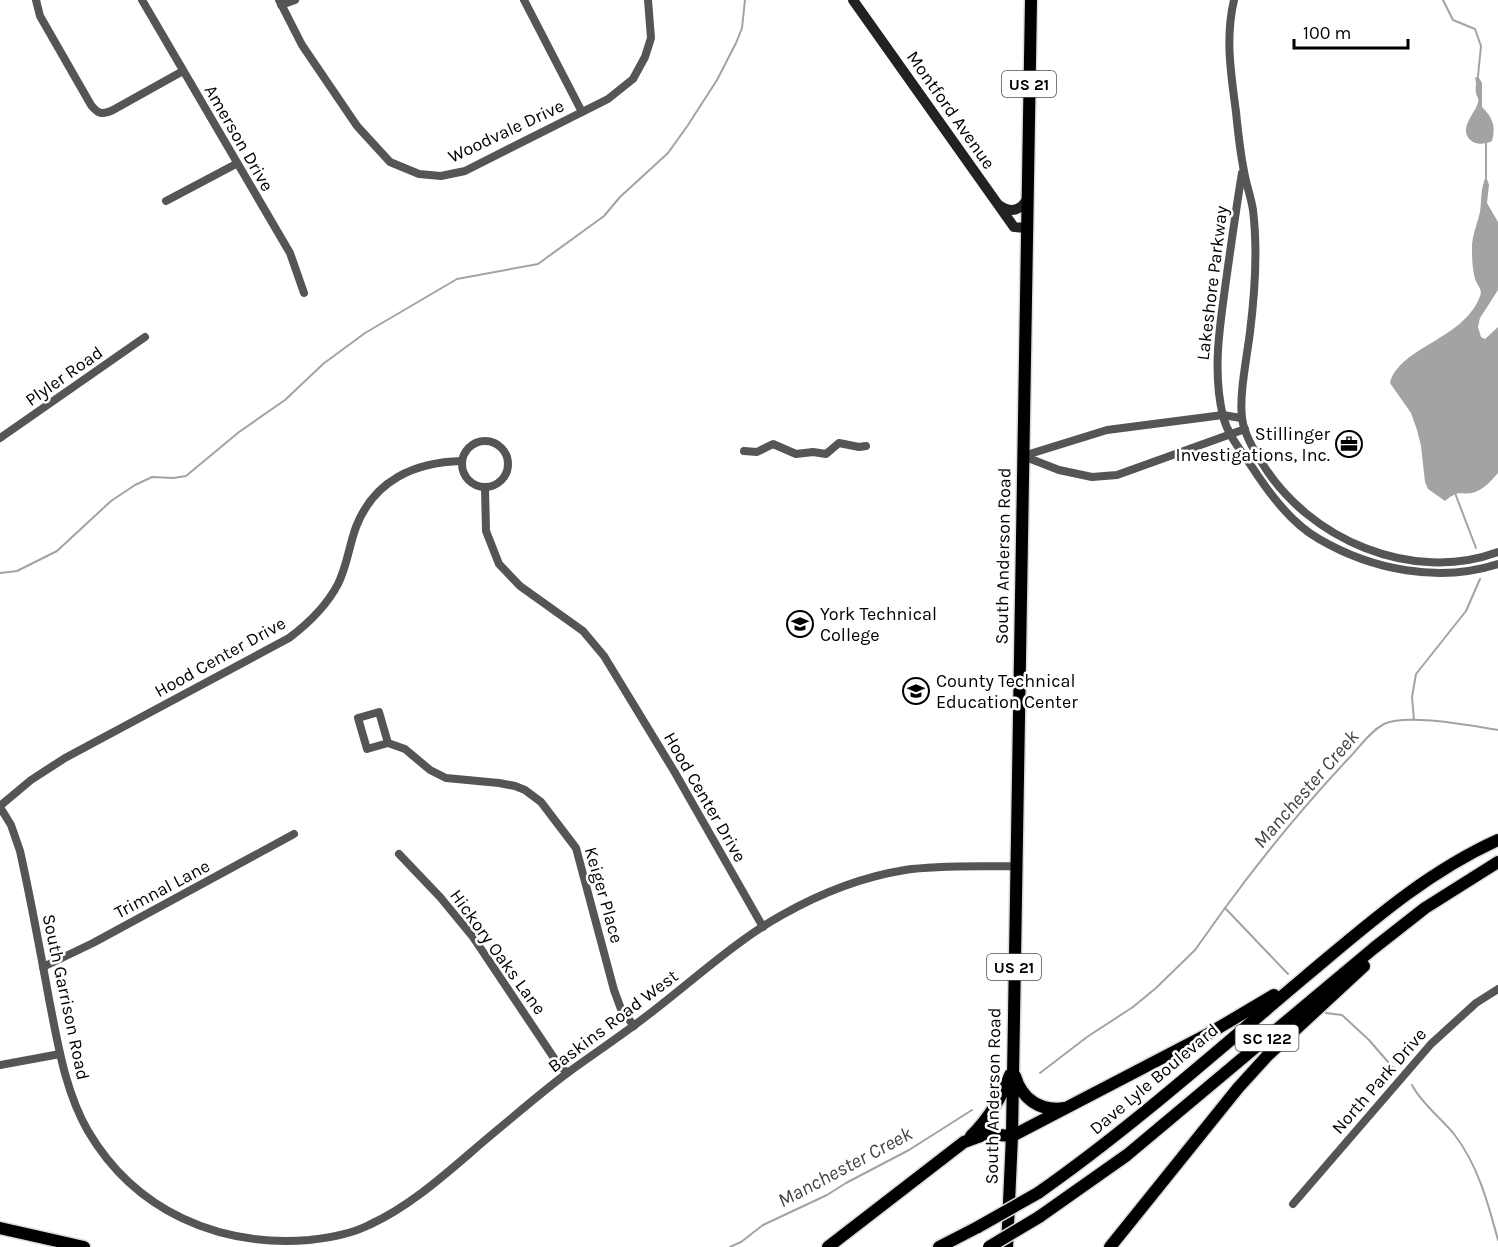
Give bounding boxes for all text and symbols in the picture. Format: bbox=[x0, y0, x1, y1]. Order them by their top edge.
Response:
scale bar bbox=[1294, 12, 1408, 50]
text: 100 m bbox=[1303, 22, 1351, 44]
street label: Montford Avenue bbox=[902, 47, 1000, 173]
road number: US 21 bbox=[1002, 71, 1056, 97]
street label: Amerson Drive bbox=[200, 81, 278, 195]
street label: Woodvale Drive bbox=[445, 95, 567, 167]
street label: Lakeshore Parkway bbox=[1192, 204, 1232, 362]
street label: Plyler Road bbox=[21, 341, 107, 411]
place label: Stillinger Investigations, Inc. bbox=[1175, 423, 1330, 466]
office icon: Stillinger Investigations, Inc. bbox=[1334, 429, 1364, 459]
street label: South Anderson Road bbox=[990, 467, 1016, 645]
place label: York Technical College bbox=[820, 603, 937, 646]
school or university icon: York Technical College bbox=[785, 609, 815, 639]
street label: Hood Center Drive bbox=[151, 612, 289, 702]
place label: County Technical Education Center bbox=[936, 670, 1078, 713]
school or university icon: County Technical Education Center bbox=[901, 676, 931, 706]
water label: Manchester Creek bbox=[1249, 725, 1364, 853]
street label: Hood Center Drive bbox=[659, 728, 751, 866]
street label: Keiger Place bbox=[580, 844, 628, 946]
street label: Trimnal Lane bbox=[111, 855, 213, 923]
street label: Hickory Oaks Lane bbox=[445, 885, 551, 1019]
street label: South Garrison Road bbox=[38, 912, 94, 1082]
road number: US 21 bbox=[987, 954, 1041, 980]
street label: Baskins Road West bbox=[544, 965, 683, 1077]
street label: South Anderson Road bbox=[980, 1007, 1006, 1185]
street label: Dave Lyle Boulevard bbox=[1085, 1019, 1223, 1139]
street label: North Park Drive bbox=[1327, 1023, 1431, 1139]
road number: SC 122 bbox=[1236, 1025, 1298, 1051]
water label: Manchester Creek bbox=[774, 1122, 917, 1212]

